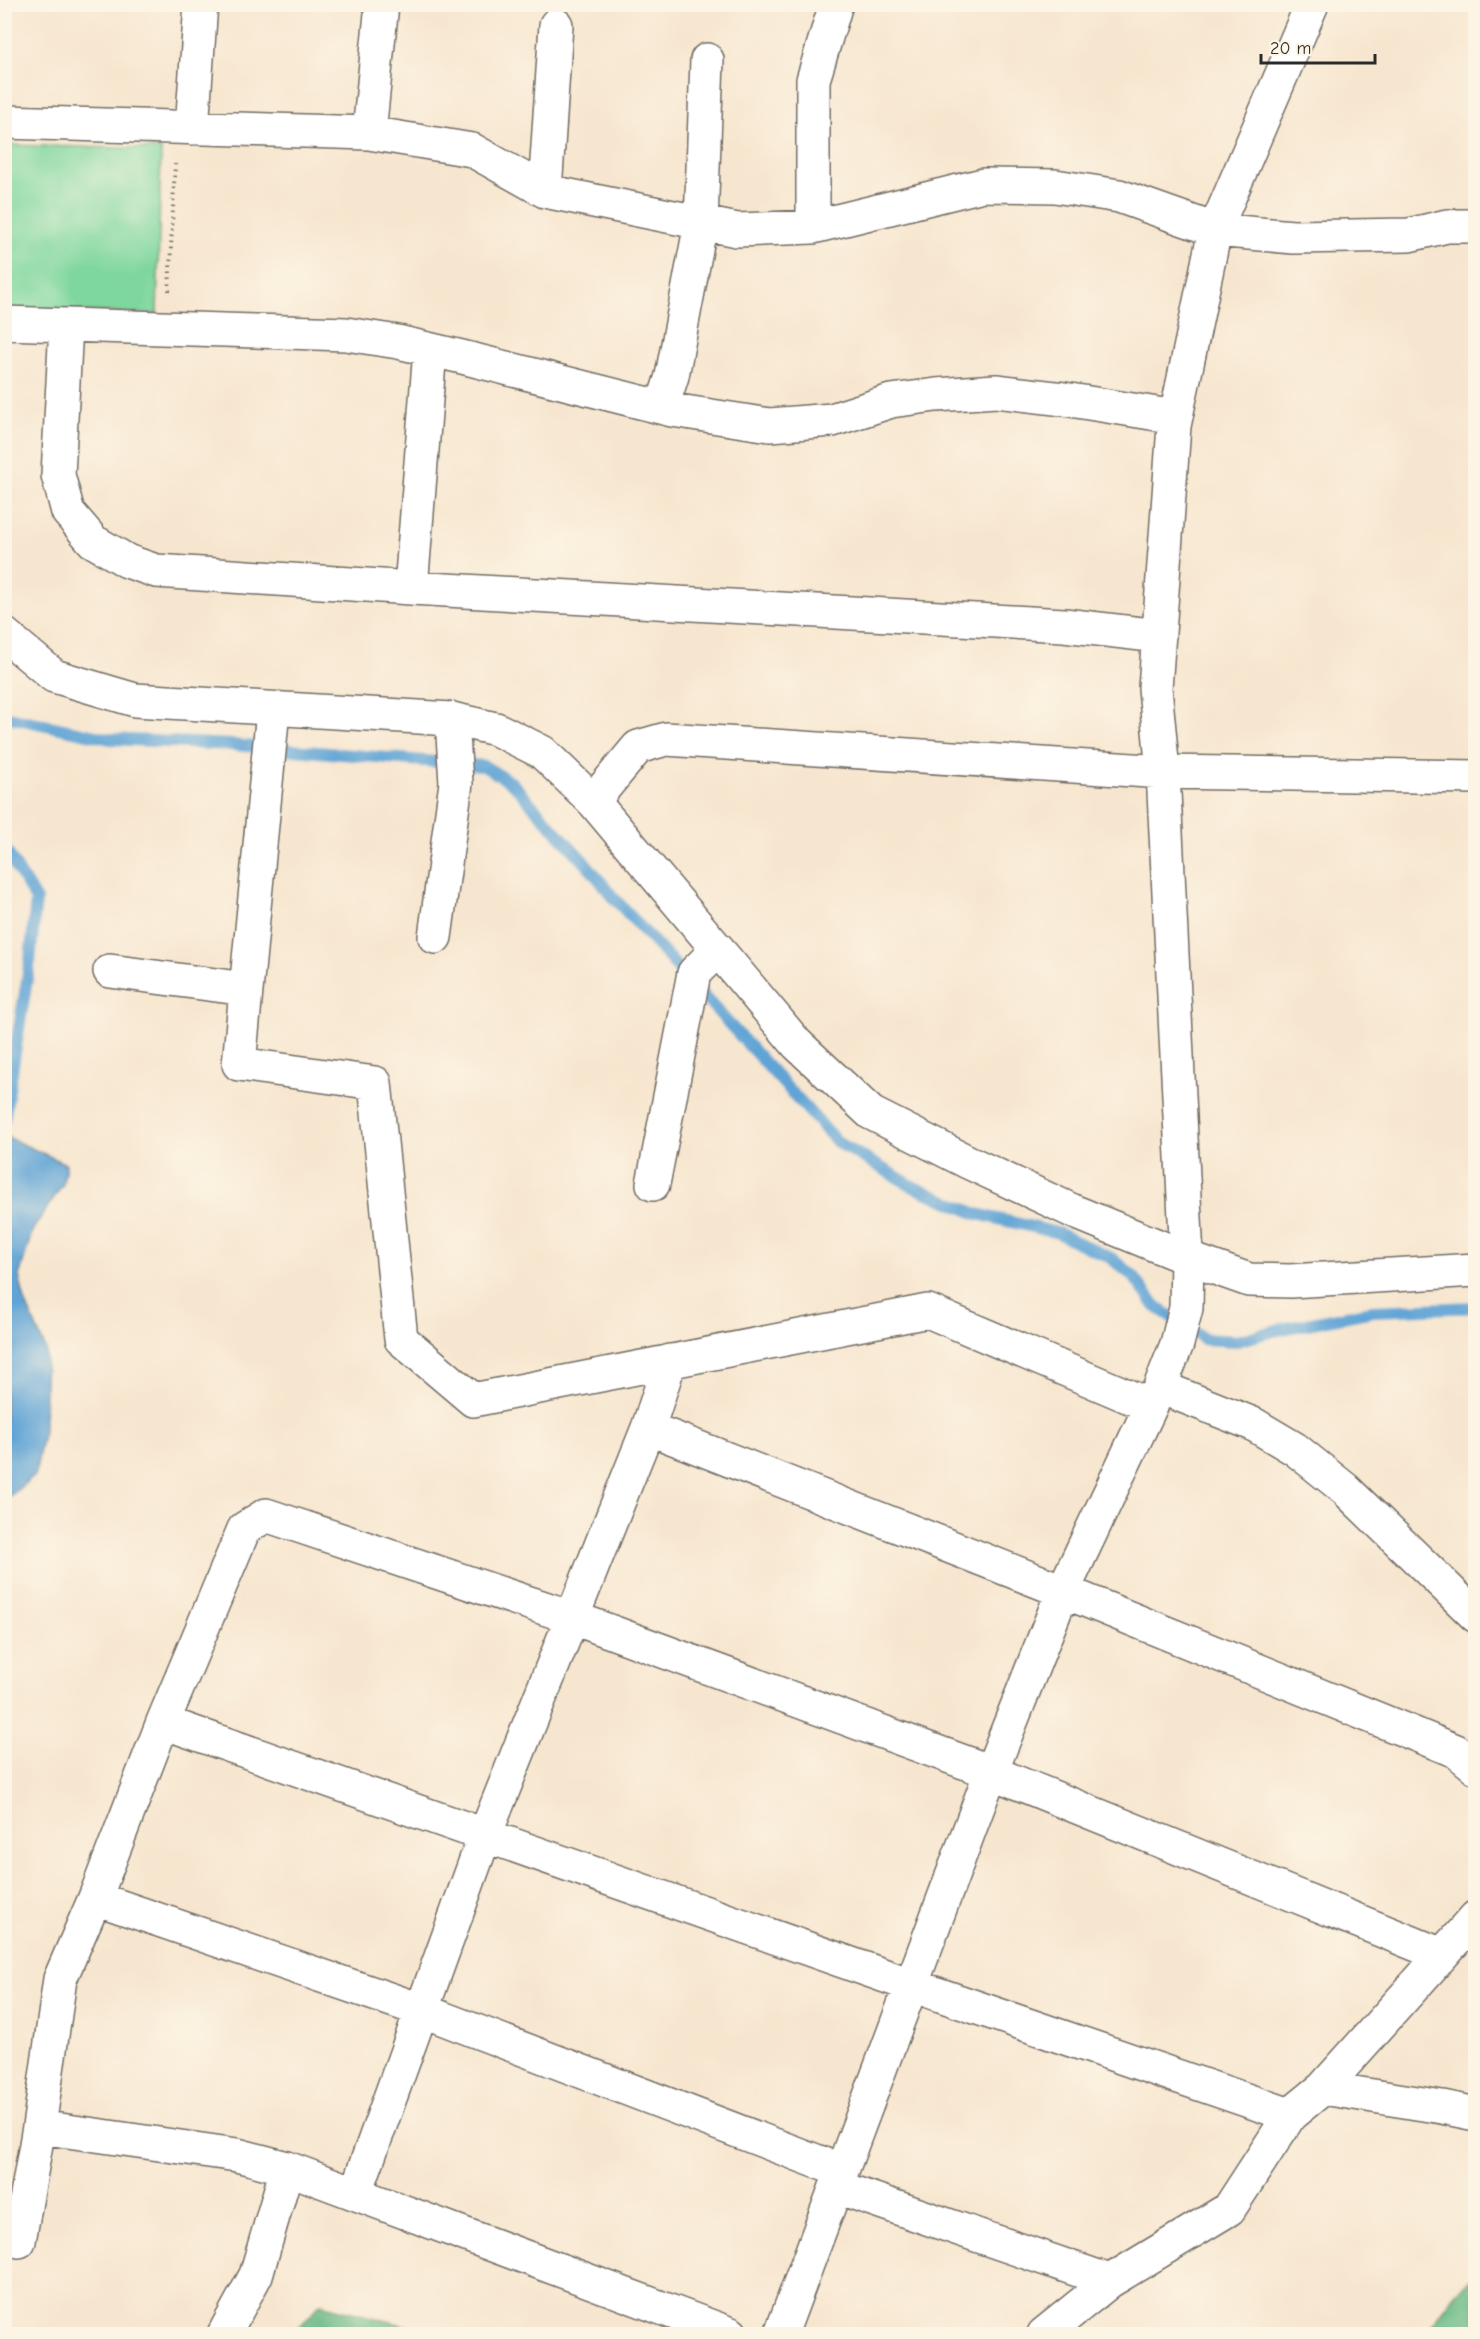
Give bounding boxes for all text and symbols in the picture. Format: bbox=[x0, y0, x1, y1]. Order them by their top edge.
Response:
scale bar bbox=[1261, 27, 1375, 65]
text: 20 m bbox=[1270, 38, 1311, 59]

